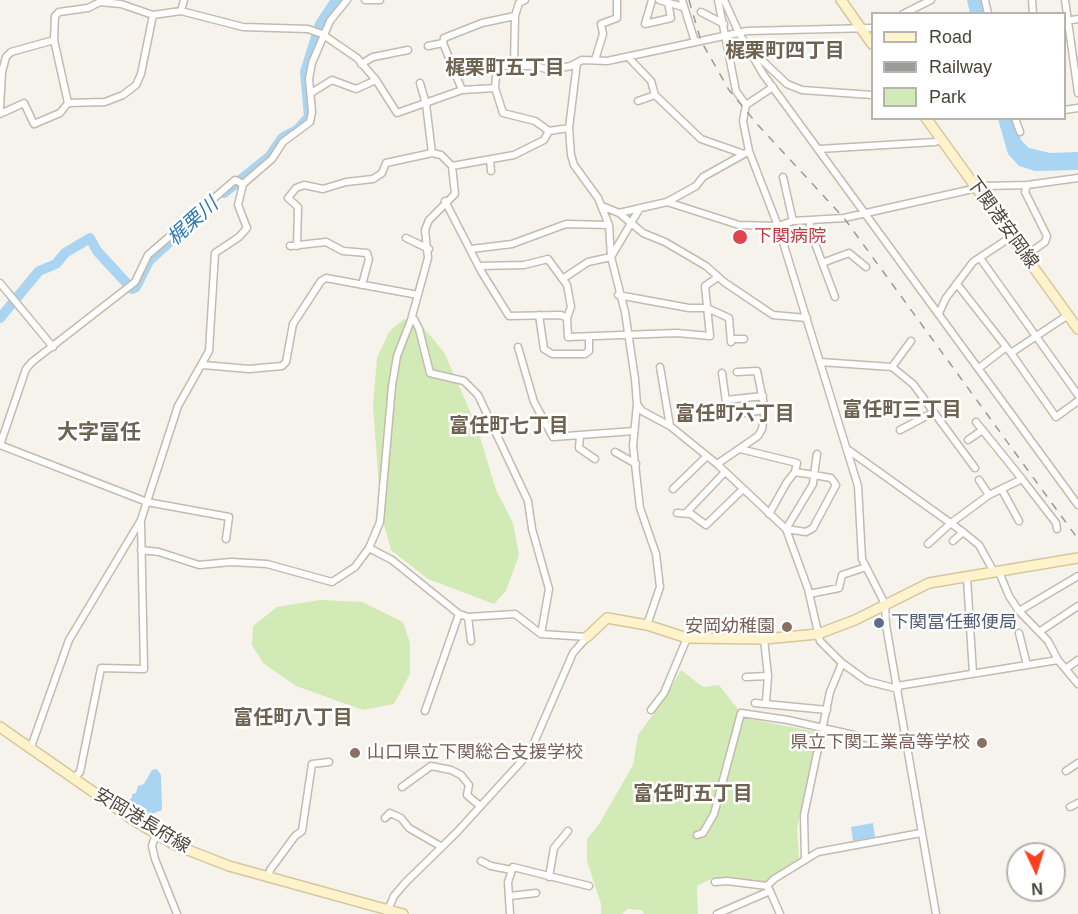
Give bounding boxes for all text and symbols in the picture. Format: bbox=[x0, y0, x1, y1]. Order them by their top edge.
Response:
legend bbox=[871, 12, 1066, 120]
text: Road bbox=[929, 27, 972, 47]
district label: 梶栗町四丁目 bbox=[725, 39, 845, 63]
district label: 梶栗町五丁目 bbox=[445, 56, 565, 80]
text: Railway bbox=[929, 57, 992, 77]
text: Park bbox=[929, 87, 966, 107]
street label: 下関港安岡線 bbox=[962, 173, 1042, 273]
water label: 梶栗川 bbox=[163, 193, 223, 251]
place label: 下関病院 bbox=[754, 226, 826, 248]
marker: 下関病院 bbox=[731, 228, 749, 246]
district label: 富任町三丁目 bbox=[842, 398, 962, 422]
district label: 富任町六丁目 bbox=[675, 402, 795, 426]
district label: 富任町七丁目 bbox=[449, 414, 569, 438]
district label: 大字冨任 bbox=[57, 420, 141, 446]
place label: 下関冨任郵便局 bbox=[891, 612, 1017, 634]
place label: 安岡幼稚園 bbox=[685, 616, 775, 638]
marker: 下関冨任郵便局 bbox=[872, 616, 886, 630]
marker: 安岡幼稚園 bbox=[780, 620, 794, 634]
district label: 富任町八丁目 bbox=[233, 706, 353, 730]
place label: 県立下関工業高等学校 bbox=[790, 732, 970, 754]
marker: 県立下関工業高等学校 bbox=[975, 736, 989, 750]
place label: 山口県立下関総合支援学校 bbox=[367, 742, 583, 764]
marker: 山口県立下関総合支援学校 bbox=[348, 746, 362, 760]
district label: 富任町五丁目 bbox=[633, 782, 753, 806]
street label: 安岡港長府線 bbox=[90, 784, 194, 858]
north arrow bbox=[1006, 842, 1066, 902]
text: N bbox=[1031, 880, 1044, 897]

